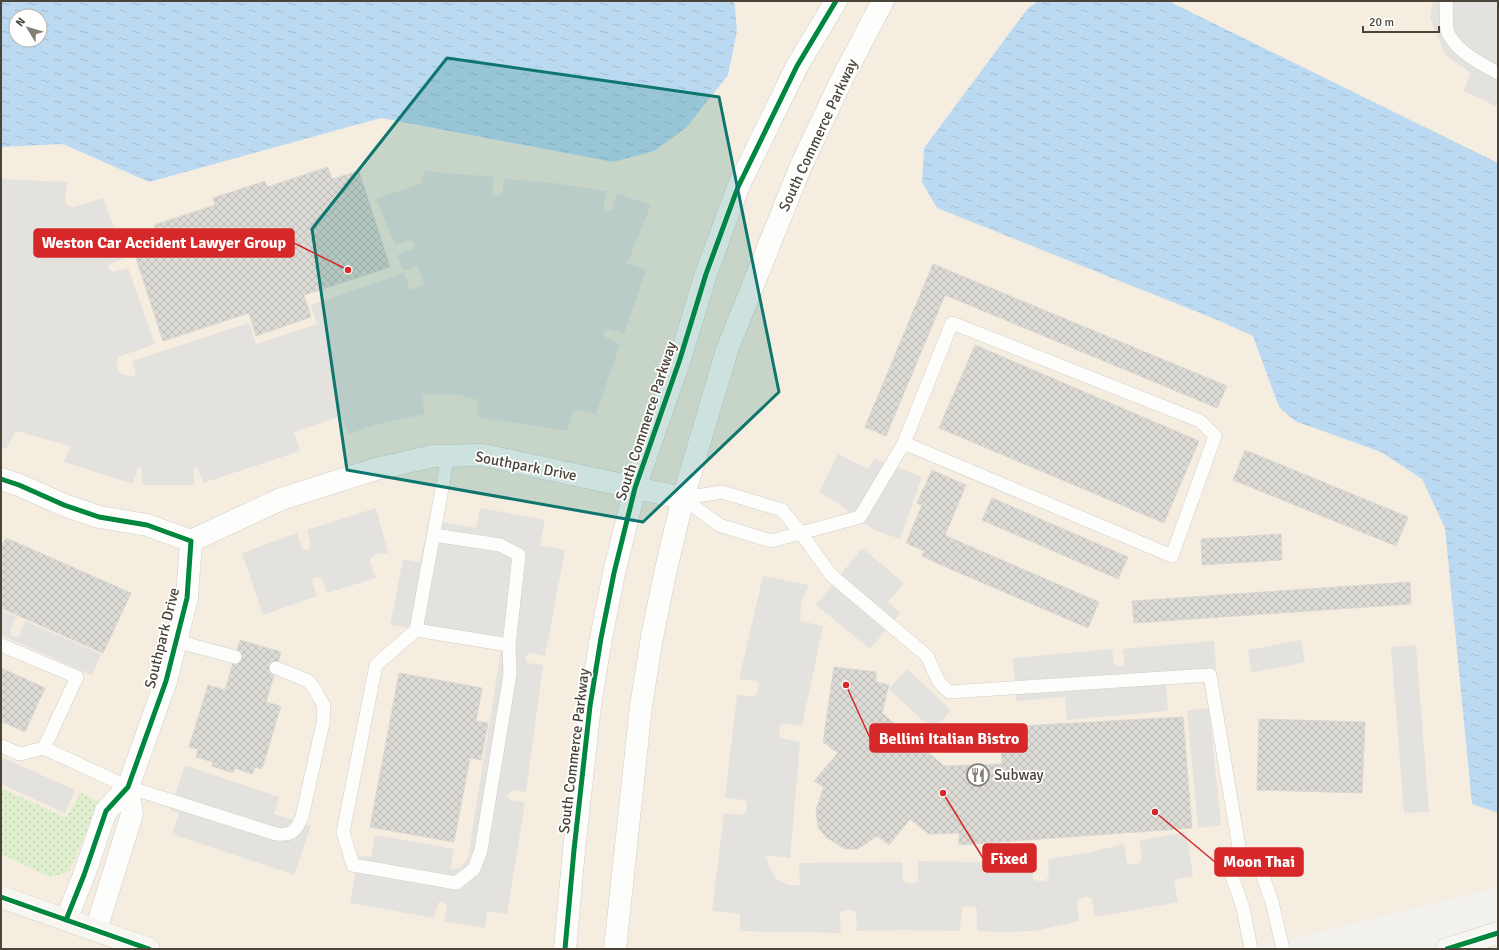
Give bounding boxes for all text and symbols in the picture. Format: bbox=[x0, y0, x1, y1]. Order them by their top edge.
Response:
north arrow bbox=[8, 8, 48, 48]
scale bar bbox=[1363, 8, 1439, 34]
text: N bbox=[13, 15, 28, 29]
text: 20 m bbox=[1369, 15, 1394, 30]
street label: South Commerce Parkway bbox=[775, 56, 861, 214]
callout: Weston Car Accident Lawyer Group bbox=[34, 229, 294, 257]
text: Weston Car Accident Lawyer Group bbox=[42, 233, 287, 253]
street label: South Commerce Parkway bbox=[612, 339, 680, 503]
street label: Southpark Drive bbox=[474, 447, 578, 485]
street label: Southpark Drive bbox=[141, 586, 183, 690]
street label: South Commerce Parkway bbox=[555, 667, 593, 835]
callout: Bellini Italian Bistro bbox=[870, 724, 1027, 752]
text: Bellini Italian Bistro bbox=[879, 729, 1019, 749]
restaurant icon: Subway bbox=[965, 762, 991, 788]
place label: Subway bbox=[994, 766, 1044, 784]
callout: Fixed bbox=[983, 844, 1036, 872]
callout: Moon Thai bbox=[1215, 848, 1303, 876]
text: Fixed bbox=[990, 849, 1028, 869]
text: Moon Thai bbox=[1223, 852, 1295, 872]

